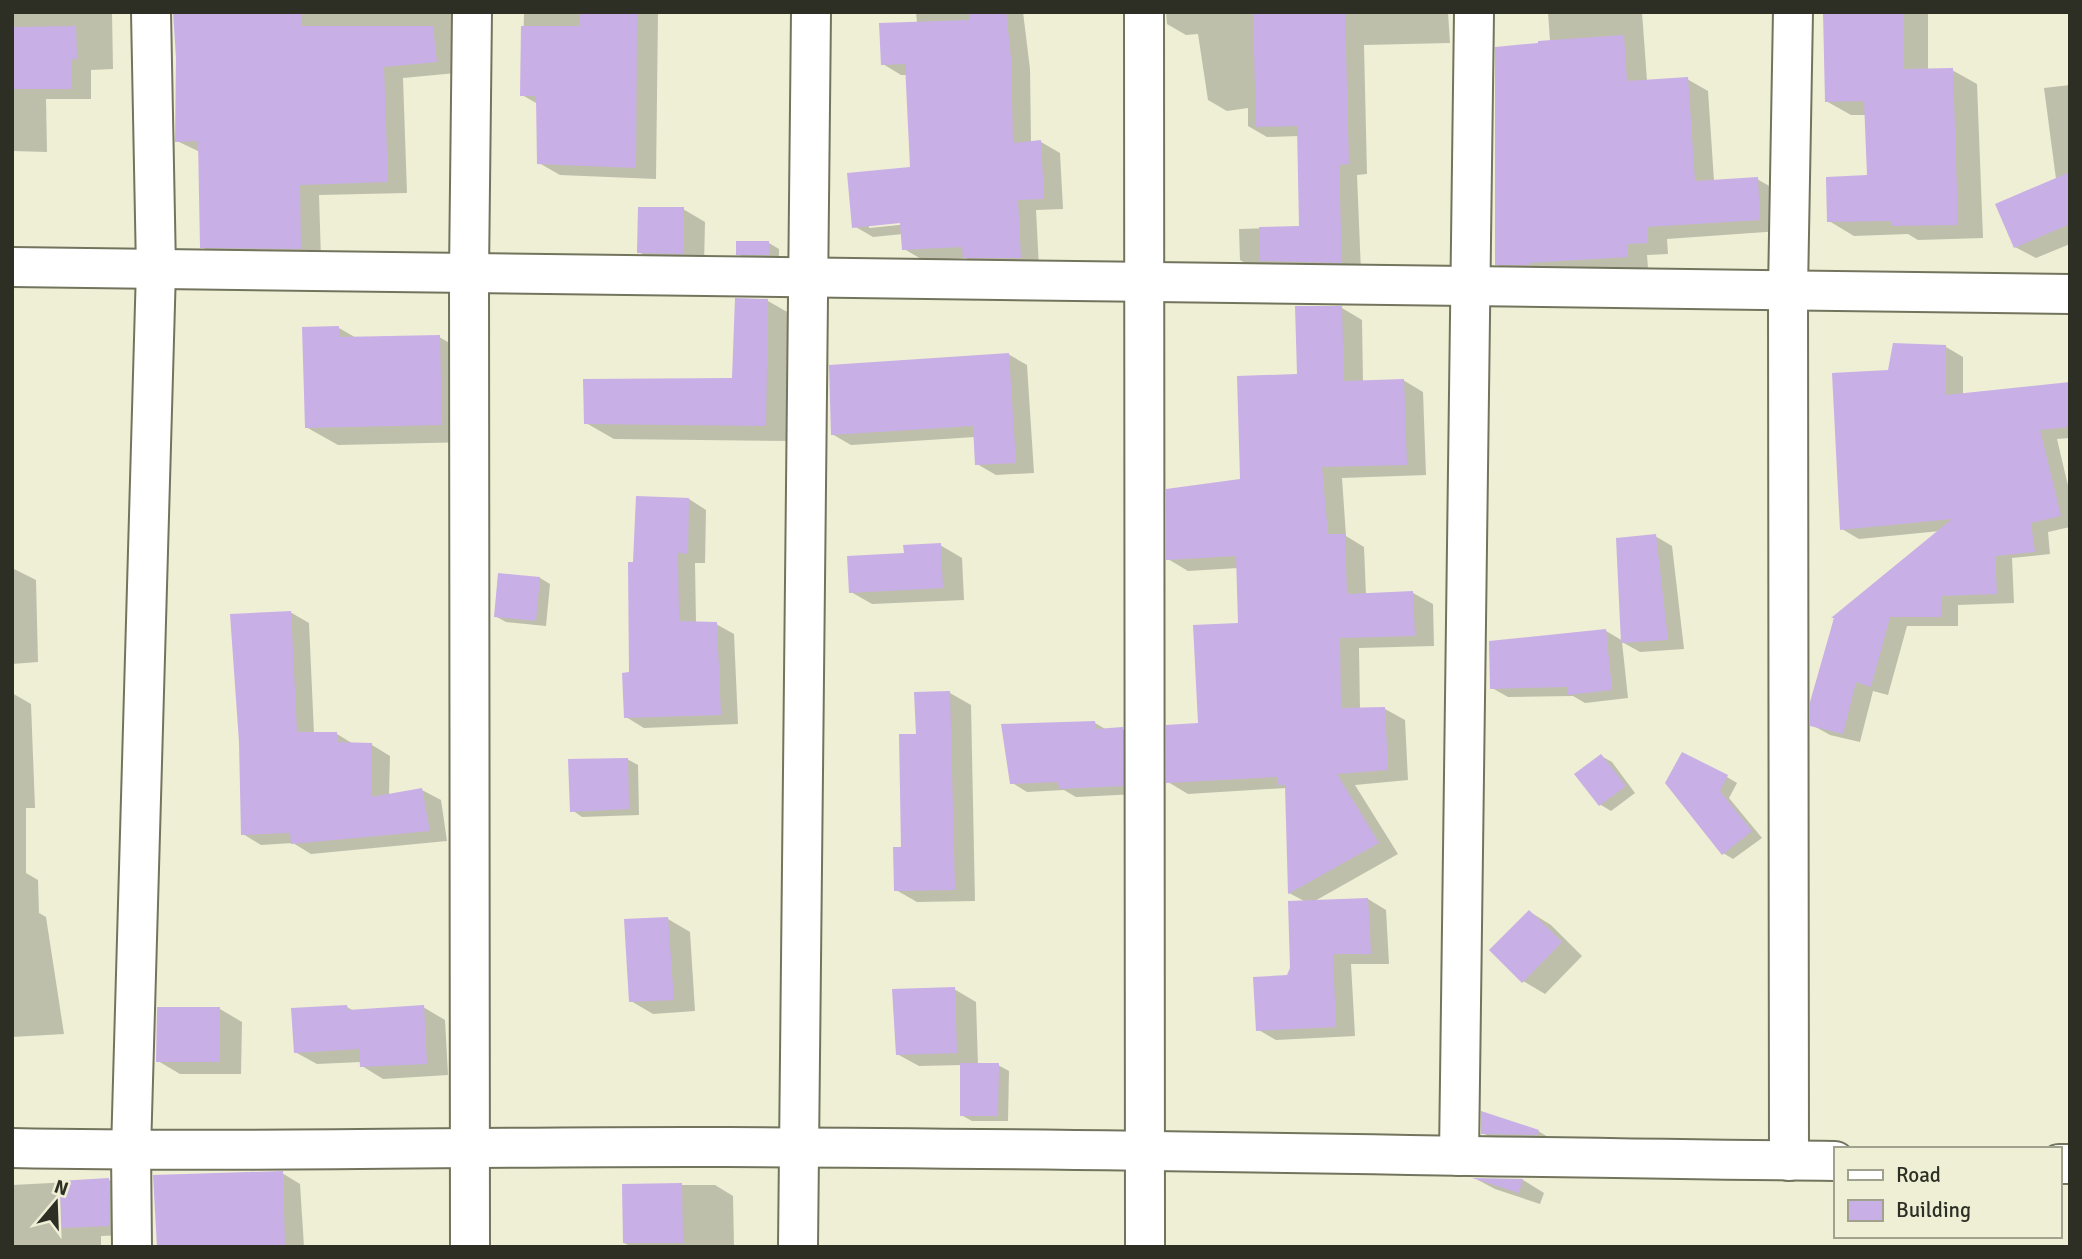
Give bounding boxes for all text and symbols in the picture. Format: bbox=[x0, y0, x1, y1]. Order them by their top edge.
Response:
legend bbox=[1834, 1147, 2061, 1238]
text: Road bbox=[1896, 1162, 1941, 1188]
north arrow bbox=[21, 1168, 91, 1238]
text: N bbox=[51, 1174, 71, 1201]
text: Building bbox=[1896, 1197, 1971, 1223]

